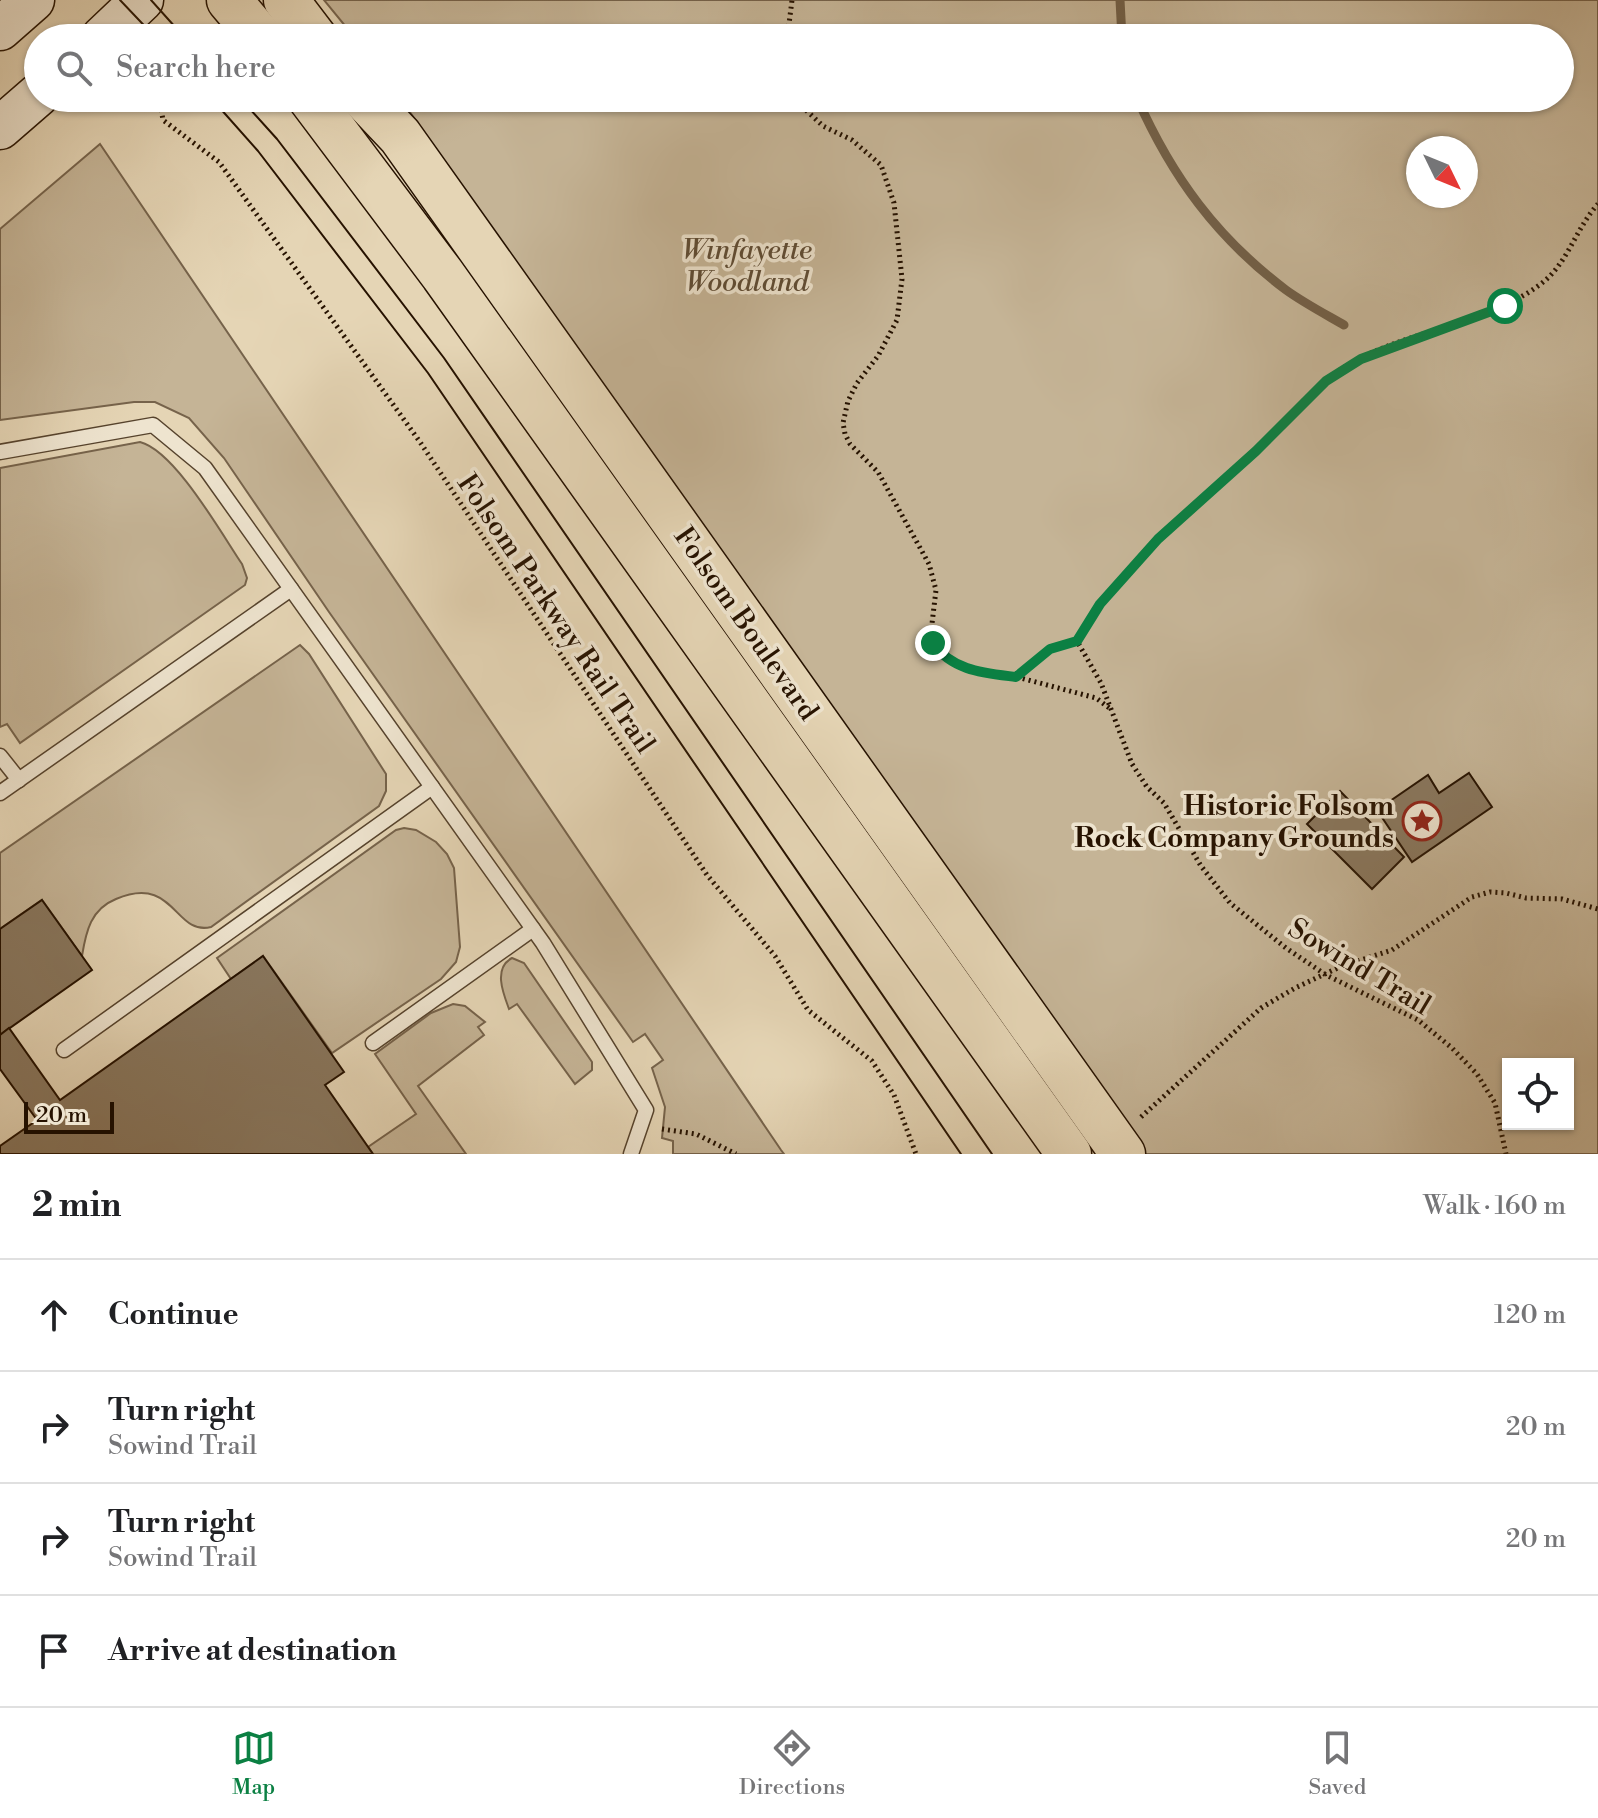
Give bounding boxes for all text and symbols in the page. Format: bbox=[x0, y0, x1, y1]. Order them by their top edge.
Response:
search box bbox=[24, 24, 1574, 112]
icon: search bbox=[52, 46, 96, 90]
text: Search here bbox=[116, 49, 276, 87]
north arrow bbox=[1406, 136, 1478, 208]
park label: Winfayette Woodland bbox=[682, 233, 812, 300]
route start bbox=[1487, 288, 1523, 324]
street label: Folsom Parkway Rail Trail bbox=[449, 468, 662, 760]
street label: Folsom Boulevard bbox=[666, 520, 826, 727]
route end bbox=[915, 625, 951, 661]
place label: Historic Folsom Rock Company Grounds bbox=[1074, 789, 1395, 856]
place icon: Historic Folsom Rock Company Grounds bbox=[1401, 800, 1443, 842]
street label: Sowind Trail bbox=[1281, 911, 1437, 1024]
map controls bbox=[1502, 1058, 1574, 1130]
button: locate bbox=[1502, 1058, 1574, 1130]
scale bar bbox=[24, 1098, 114, 1134]
text: 20 m bbox=[36, 1102, 87, 1129]
text: 2 min bbox=[32, 1185, 121, 1227]
text: Walk · 160 m bbox=[1423, 1190, 1566, 1222]
icon: ahead bbox=[32, 1293, 76, 1337]
text: Continue bbox=[108, 1296, 239, 1334]
text: 120 m bbox=[1494, 1299, 1566, 1331]
text: Turn right bbox=[108, 1392, 255, 1430]
icon: right bbox=[32, 1405, 76, 1449]
text: 20 m bbox=[1506, 1411, 1566, 1443]
text: Sowind Trail bbox=[108, 1430, 257, 1462]
text: Turn right bbox=[108, 1504, 255, 1542]
icon: right bbox=[32, 1517, 76, 1561]
text: 20 m bbox=[1506, 1523, 1566, 1555]
text: Sowind Trail bbox=[108, 1542, 257, 1574]
icon: arrive bbox=[32, 1629, 76, 1673]
text: Arrive at destination bbox=[108, 1632, 397, 1670]
tab: Map bbox=[232, 1726, 276, 1801]
tab: Directions bbox=[739, 1726, 845, 1801]
tab: Saved bbox=[1309, 1726, 1366, 1801]

